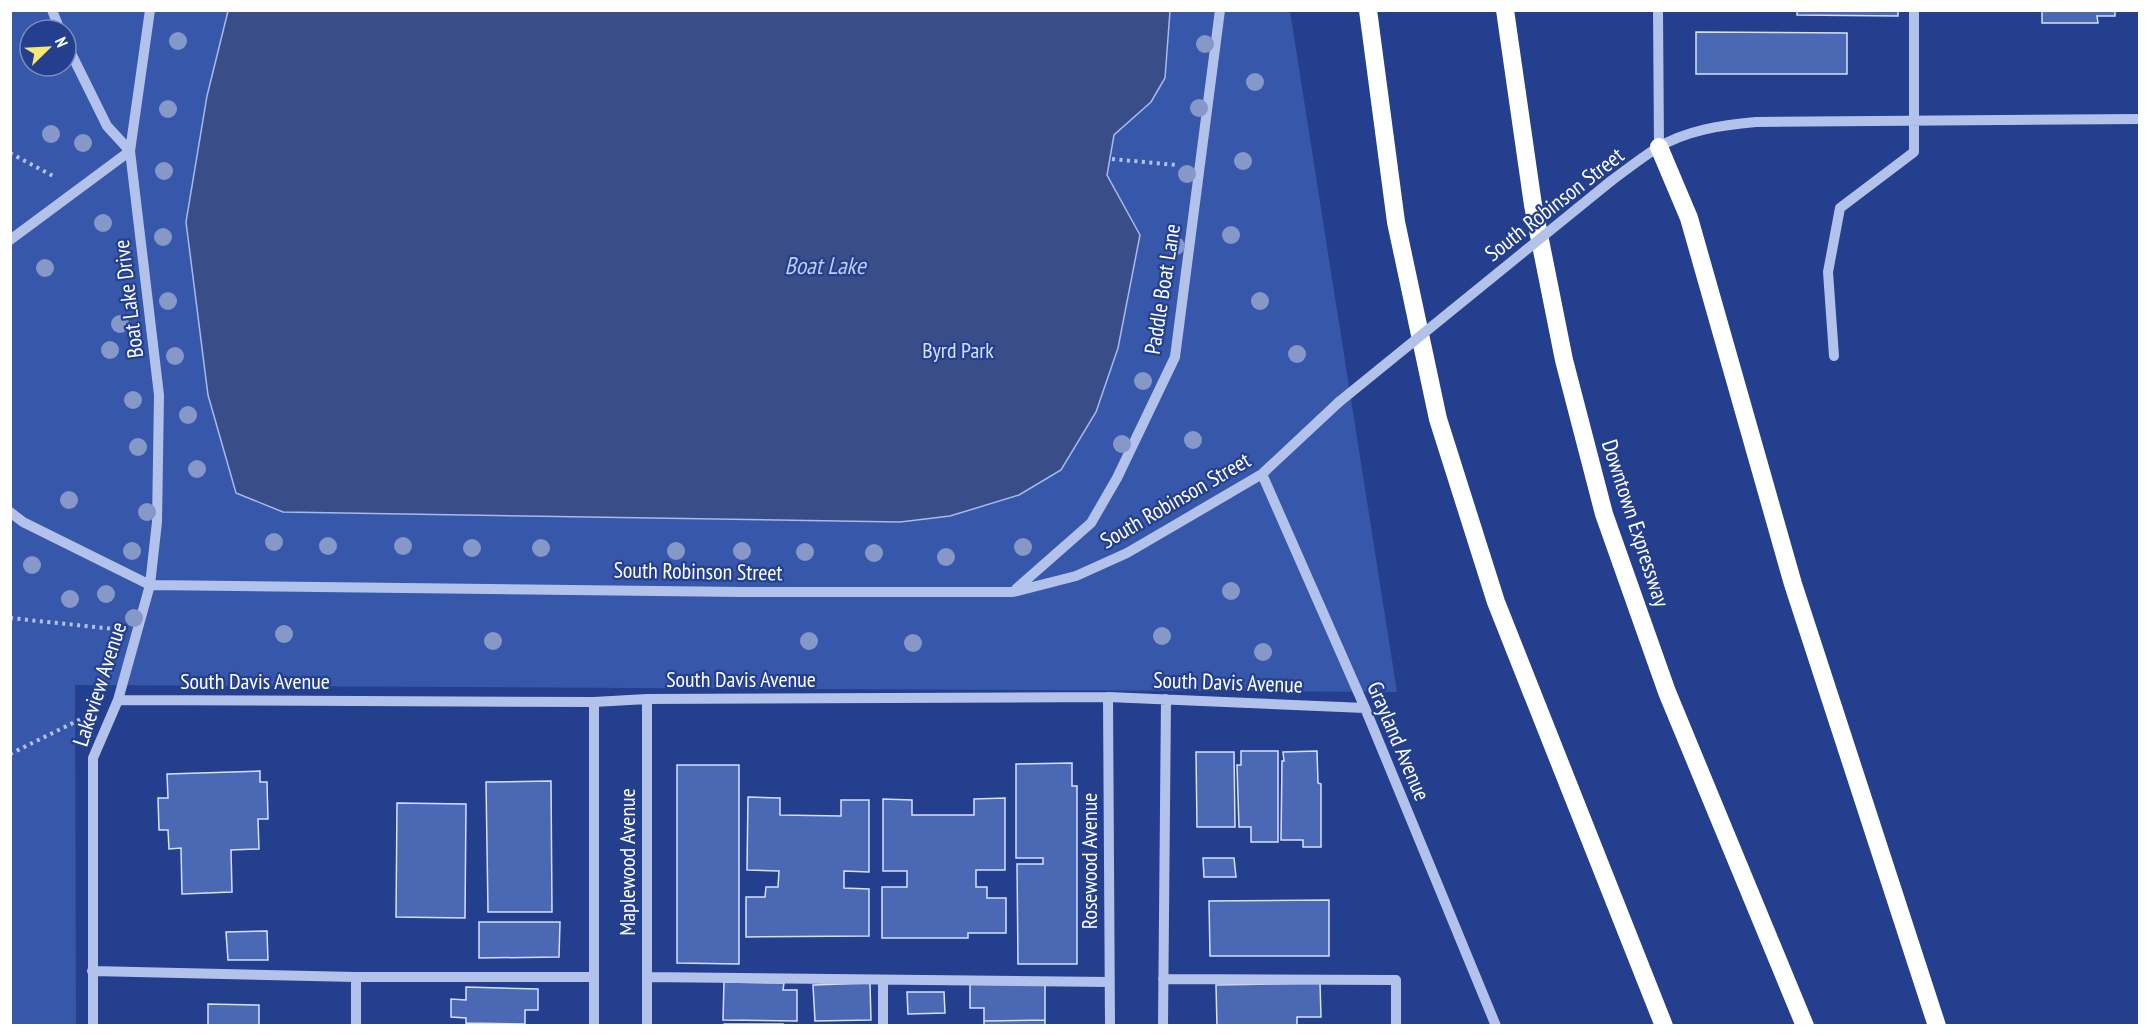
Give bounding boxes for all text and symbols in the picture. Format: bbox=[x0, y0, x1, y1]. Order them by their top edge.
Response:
north arrow bbox=[18, 18, 78, 78]
text: N bbox=[51, 34, 73, 50]
street label: South Robinson Street bbox=[1479, 141, 1629, 267]
street label: Paddle Boat Lane bbox=[1138, 222, 1186, 356]
street label: Boat Lake Drive bbox=[107, 238, 149, 360]
water label: Boat Lake bbox=[784, 250, 868, 281]
park label: Byrd Park bbox=[922, 336, 994, 364]
street label: Downtown Expressway bbox=[1596, 436, 1676, 611]
street label: South Robinson Street bbox=[1095, 446, 1255, 554]
street label: South Robinson Street bbox=[613, 556, 783, 586]
street label: Lakeview Avenue bbox=[66, 618, 132, 750]
street label: South Davis Avenue bbox=[666, 665, 816, 693]
street label: South Davis Avenue bbox=[1153, 665, 1303, 699]
street label: South Davis Avenue bbox=[180, 667, 330, 695]
street label: Grayland Avenue bbox=[1361, 677, 1437, 805]
street label: Maplewood Avenue bbox=[613, 788, 641, 936]
street label: Rosewood Avenue bbox=[1075, 793, 1103, 929]

